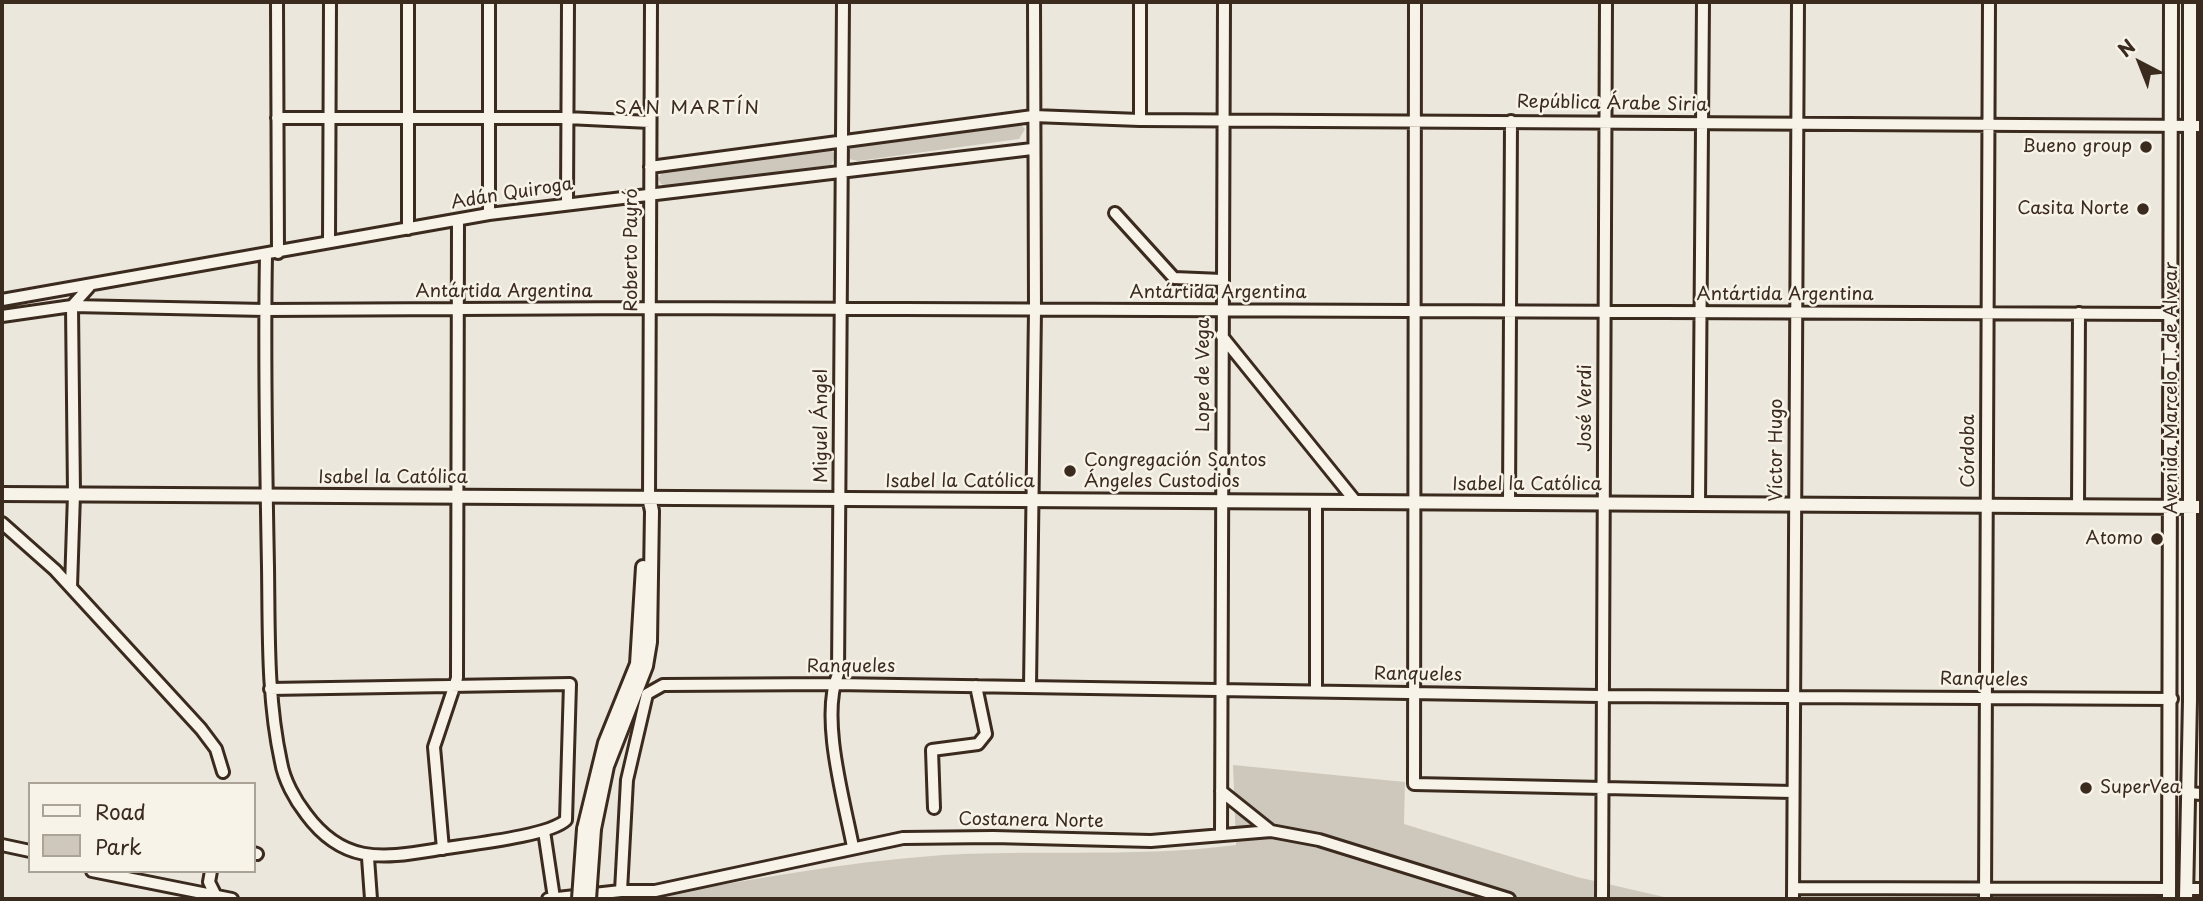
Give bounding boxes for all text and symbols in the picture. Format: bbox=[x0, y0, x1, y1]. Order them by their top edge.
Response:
north arrow bbox=[2105, 28, 2175, 98]
text: N bbox=[2111, 32, 2141, 63]
street label: República Árabe Siria bbox=[1517, 92, 1707, 116]
district label: SAN MARTÍN bbox=[618, 98, 758, 120]
place label: Bueno group bbox=[2022, 136, 2132, 158]
marker: Bueno group bbox=[2138, 139, 2154, 155]
street label: Adán Quiroga bbox=[450, 174, 574, 214]
street label: Roberto Payró bbox=[621, 188, 643, 312]
place label: Casita Norte bbox=[2017, 198, 2129, 220]
marker: Casita Norte bbox=[2135, 201, 2151, 217]
street label: Avenida Marcelo T. de Alvear bbox=[2161, 262, 2183, 514]
street label: Antártida Argentina bbox=[416, 281, 592, 303]
street label: Antártida Argentina bbox=[1130, 282, 1306, 304]
street label: Antártida Argentina bbox=[1697, 284, 1873, 306]
street label: Lope de Vega bbox=[1193, 318, 1215, 432]
street label: José Verdi bbox=[1575, 364, 1597, 452]
street label: Miguel Ángel bbox=[811, 369, 833, 483]
street label: Víctor Hugo bbox=[1766, 398, 1788, 502]
street label: Córdoba bbox=[1958, 414, 1980, 488]
place label: Congregación Santos Ángeles Custodios bbox=[1084, 450, 1266, 492]
marker: Congregación Santos Ángeles Custodios bbox=[1062, 463, 1078, 479]
street label: Isabel la Católica bbox=[318, 467, 468, 489]
street label: Isabel la Católica bbox=[885, 471, 1035, 493]
street label: Isabel la Católica bbox=[1452, 474, 1602, 496]
place label: Atomo bbox=[2086, 528, 2143, 550]
marker: Atomo bbox=[2149, 531, 2165, 547]
street label: Ranqueles bbox=[807, 656, 895, 678]
street label: Ranqueles bbox=[1374, 663, 1462, 687]
street label: Ranqueles bbox=[1940, 668, 2028, 692]
place label: SuperVea bbox=[2100, 777, 2181, 799]
marker: SuperVea bbox=[2078, 780, 2094, 796]
legend bbox=[28, 782, 256, 873]
text: Road bbox=[95, 795, 146, 827]
street label: Costanera Norte bbox=[958, 809, 1104, 833]
text: Park bbox=[95, 830, 142, 862]

